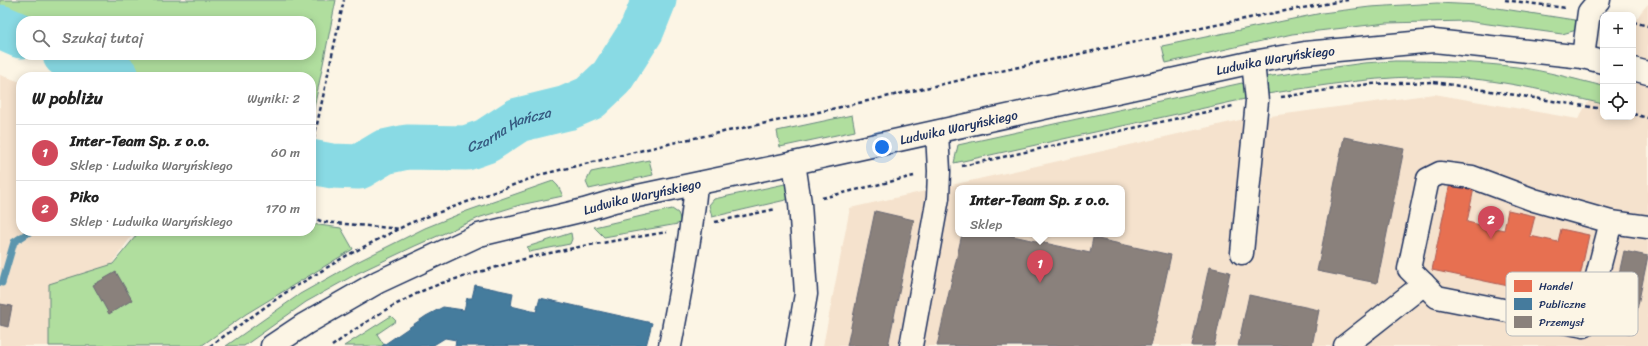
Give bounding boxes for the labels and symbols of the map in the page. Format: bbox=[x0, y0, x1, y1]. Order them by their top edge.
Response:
street label: Ludwika Waryńskiego bbox=[1214, 39, 1336, 81]
water label: Czarna Hańcza bbox=[463, 100, 554, 159]
street label: Ludwika Waryńskiego bbox=[897, 103, 1020, 151]
your location bbox=[872, 137, 892, 157]
street label: Ludwika Waryńskiego bbox=[580, 171, 703, 221]
pin: 2 bbox=[1478, 206, 1504, 239]
pin: 1 bbox=[1027, 250, 1053, 283]
legend bbox=[1506, 272, 1638, 336]
text: Handel bbox=[1539, 277, 1574, 296]
text: Publiczne bbox=[1539, 295, 1586, 314]
text: Przemysł bbox=[1539, 313, 1585, 332]

